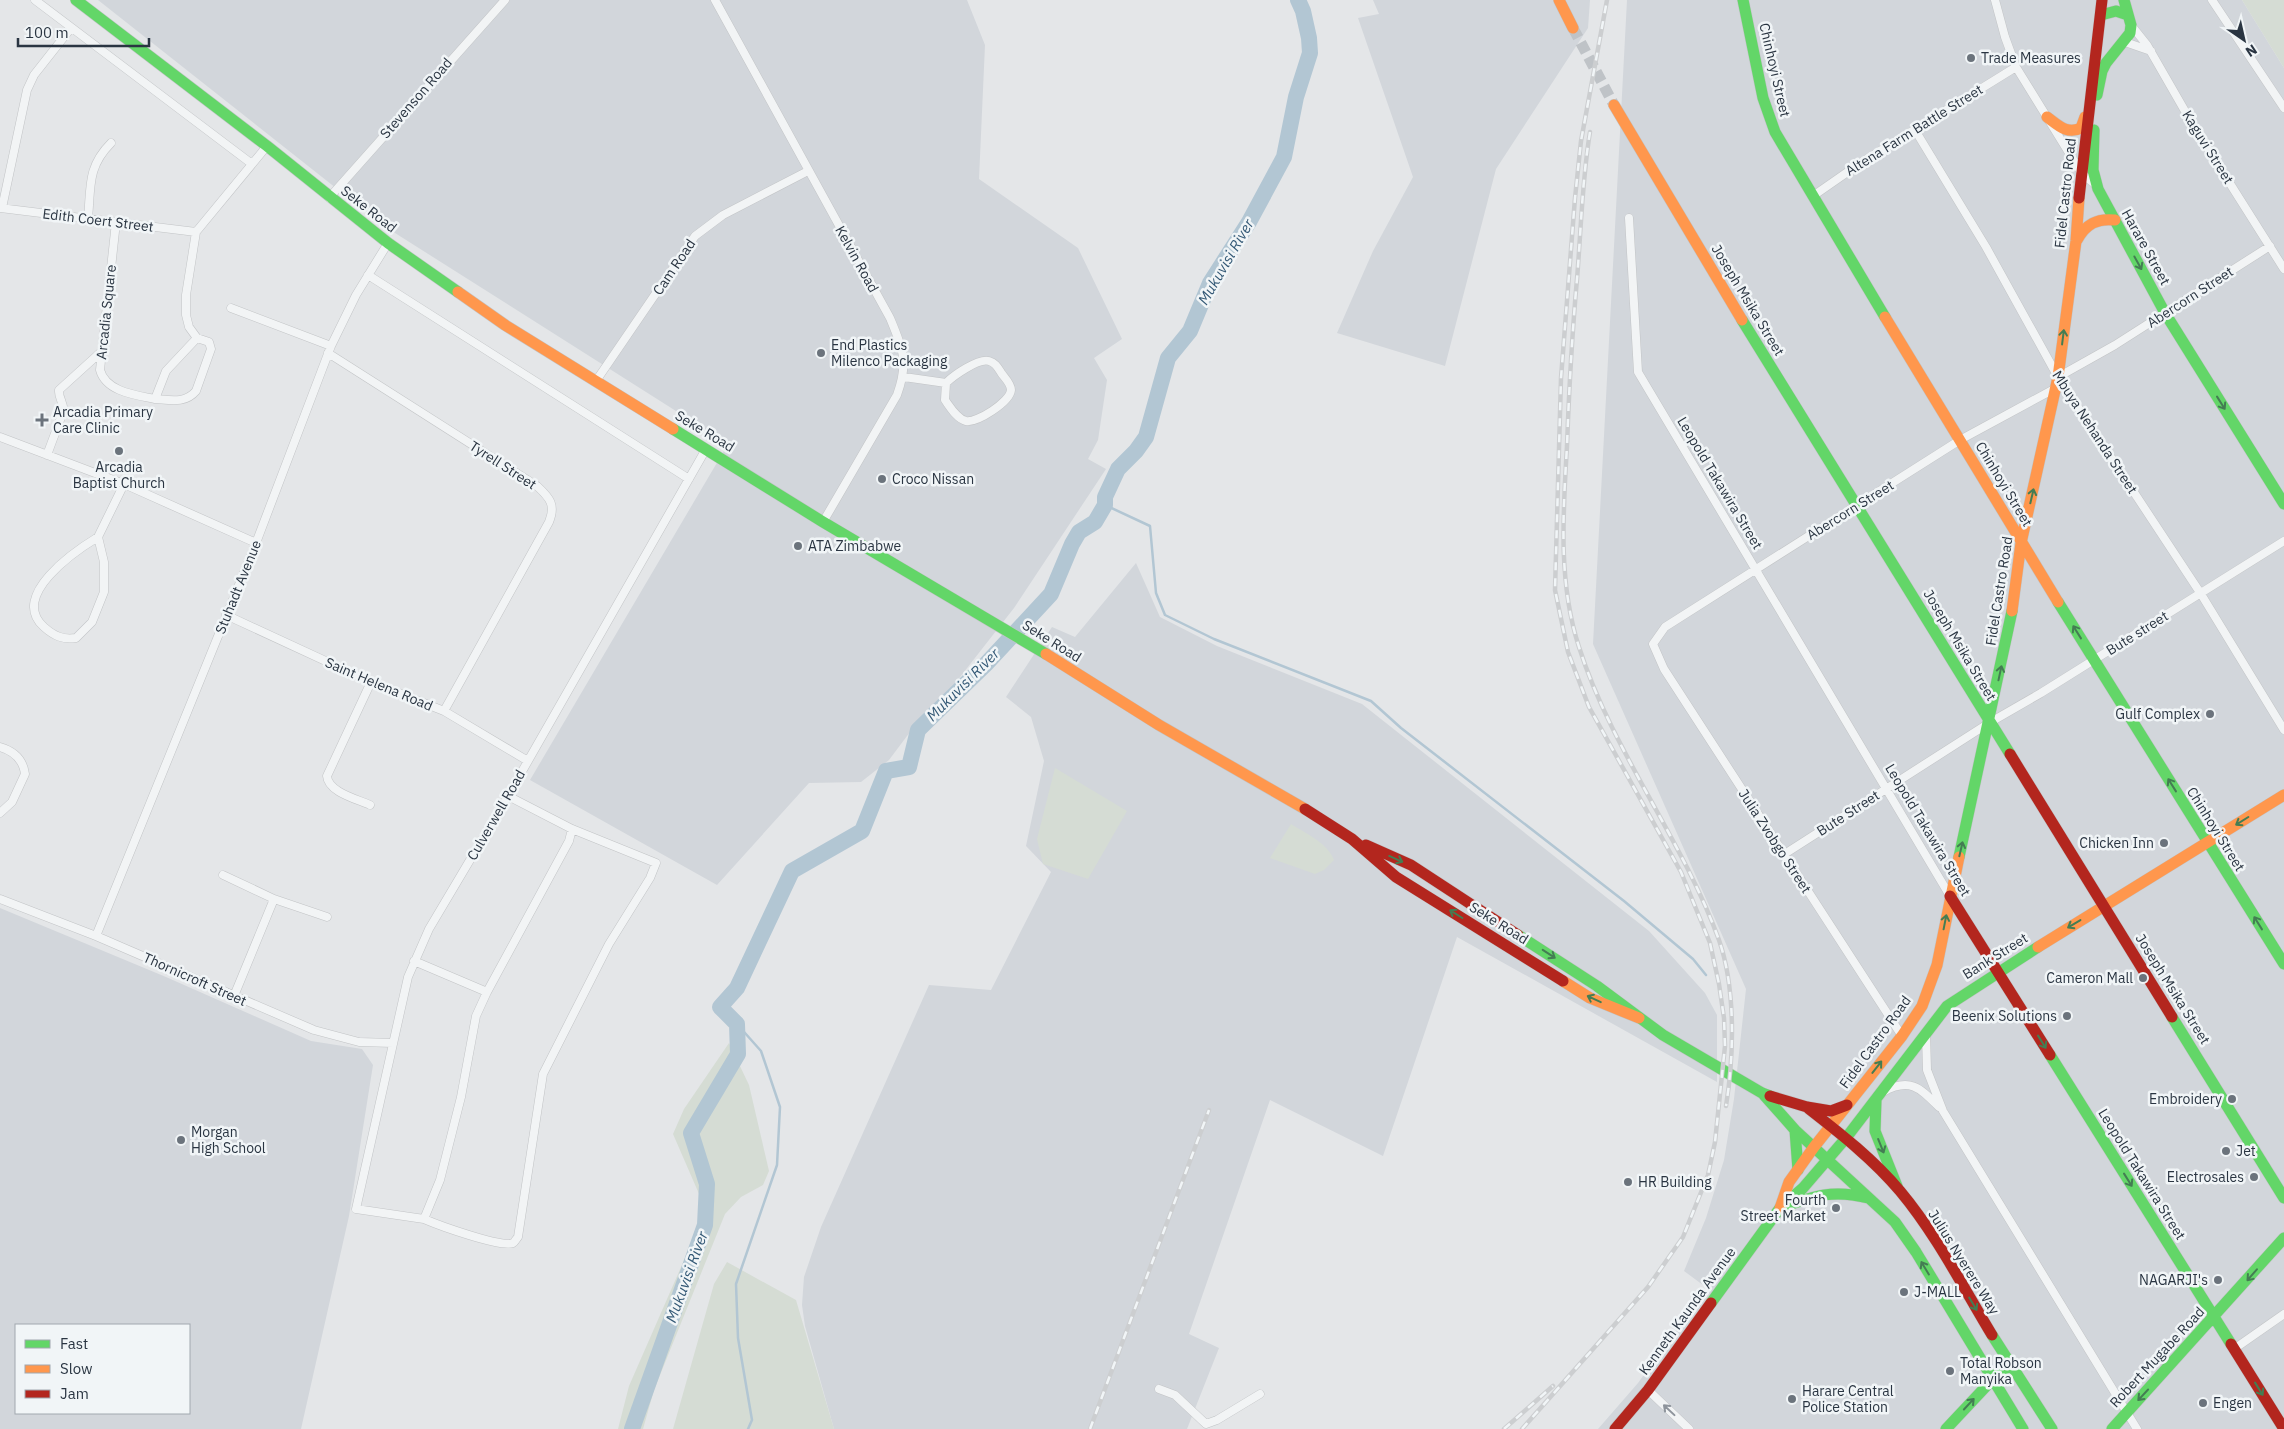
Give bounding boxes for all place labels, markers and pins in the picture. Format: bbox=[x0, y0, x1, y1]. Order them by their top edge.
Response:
place label: Trade Measures bbox=[1981, 49, 2081, 67]
marker: Trade Measures bbox=[1965, 52, 1977, 64]
place label: End Plastics Milenco Packaging bbox=[831, 336, 948, 370]
marker: End Plastics Milenco Packaging bbox=[815, 347, 827, 359]
place label: Arcadia Primary Care Clinic bbox=[53, 403, 153, 437]
marker: Arcadia Primary Care Clinic bbox=[35, 413, 49, 427]
marker: Arcadia Baptist Church bbox=[113, 445, 125, 457]
place label: Arcadia Baptist Church bbox=[73, 458, 165, 492]
place label: Croco Nissan bbox=[892, 470, 974, 488]
marker: Croco Nissan bbox=[876, 473, 888, 485]
place label: ATA Zimbabwe bbox=[808, 537, 902, 555]
marker: ATA Zimbabwe bbox=[792, 540, 804, 552]
place label: Gulf Complex bbox=[2115, 705, 2200, 723]
marker: Gulf Complex bbox=[2204, 708, 2216, 720]
place label: Chicken Inn bbox=[2079, 834, 2154, 852]
marker: Chicken Inn bbox=[2158, 837, 2170, 849]
place label: Cameron Mall bbox=[2046, 969, 2133, 987]
marker: Cameron Mall bbox=[2137, 972, 2149, 984]
place label: Beenix Solutions bbox=[1952, 1007, 2057, 1025]
marker: Beenix Solutions bbox=[2061, 1010, 2073, 1022]
place label: Embroidery bbox=[2149, 1090, 2222, 1108]
marker: Embroidery bbox=[2226, 1093, 2238, 1105]
place label: Morgan High School bbox=[191, 1123, 266, 1157]
marker: Morgan High School bbox=[175, 1134, 187, 1146]
place label: Jet bbox=[2236, 1142, 2256, 1160]
marker: Jet bbox=[2220, 1145, 2232, 1157]
place label: Electrosales bbox=[2167, 1168, 2244, 1186]
marker: Electrosales bbox=[2248, 1171, 2260, 1183]
place label: HR Building bbox=[1638, 1173, 1712, 1191]
marker: HR Building bbox=[1622, 1176, 1634, 1188]
place label: Fourth Street Market bbox=[1741, 1191, 1826, 1225]
marker: Fourth Street Market bbox=[1830, 1202, 1842, 1214]
place label: NAGARJI's bbox=[2139, 1271, 2208, 1289]
marker: NAGARJI's bbox=[2212, 1274, 2224, 1286]
place label: J-MALL bbox=[1914, 1283, 1961, 1301]
marker: J-MALL bbox=[1898, 1286, 1910, 1298]
place label: Total Robson Manyika bbox=[1960, 1354, 2042, 1388]
marker: Total Robson Manyika bbox=[1944, 1365, 1956, 1377]
place label: Harare Central Police Station bbox=[1802, 1382, 1894, 1416]
marker: Harare Central Police Station bbox=[1786, 1393, 1798, 1405]
place label: Engen bbox=[2213, 1394, 2252, 1412]
marker: Engen bbox=[2197, 1397, 2209, 1409]

